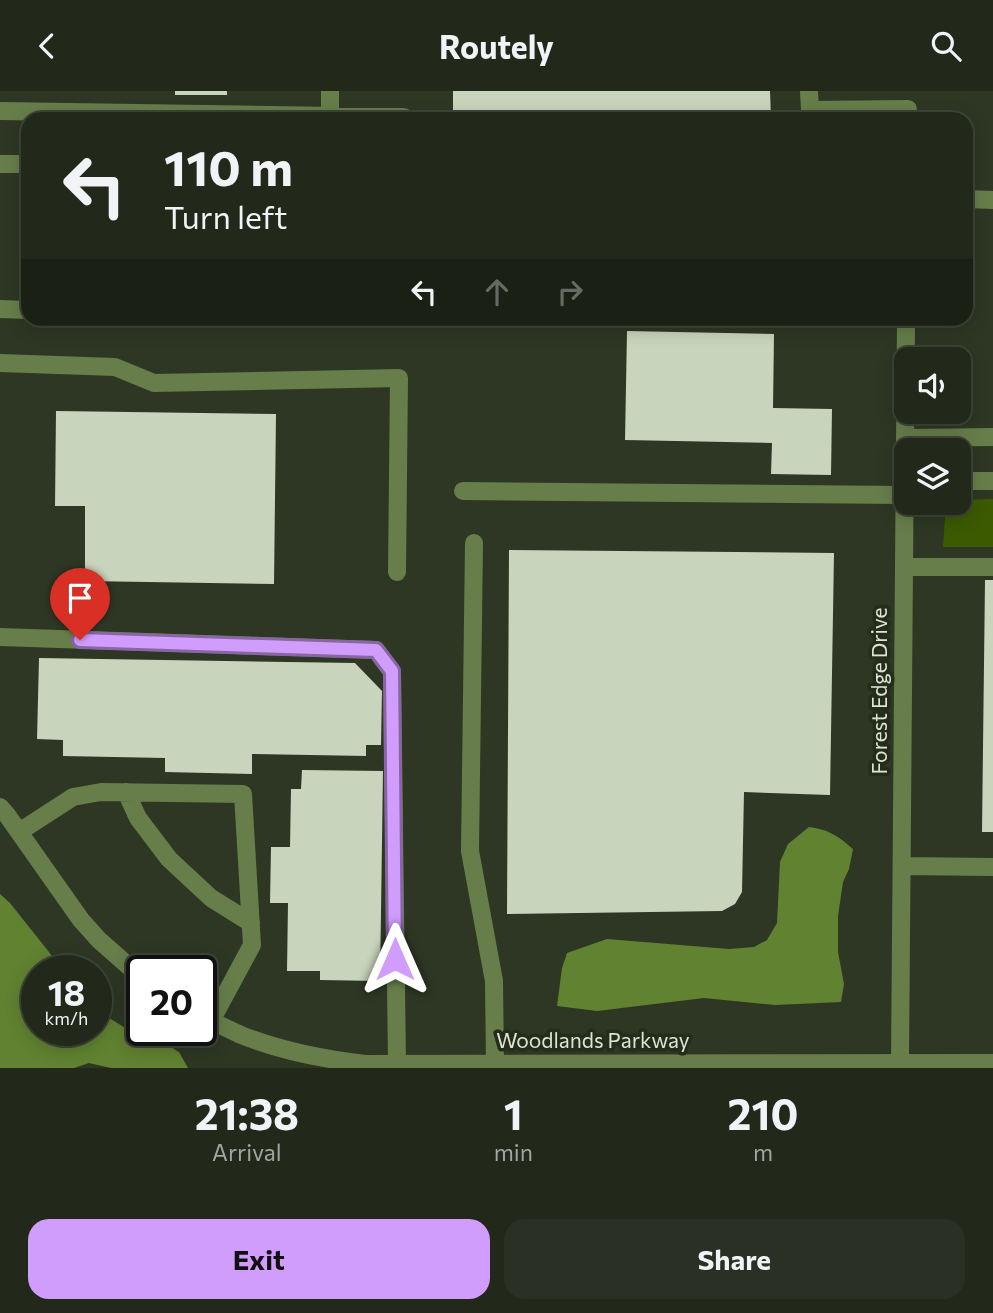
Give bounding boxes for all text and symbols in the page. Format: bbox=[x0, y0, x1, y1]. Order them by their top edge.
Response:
text: Routely bbox=[439, 26, 554, 66]
icon: back bbox=[28, 27, 66, 65]
icon: search bbox=[927, 27, 965, 65]
text: 110 m bbox=[164, 136, 293, 196]
icon: left bbox=[49, 140, 140, 231]
text: Turn left bbox=[164, 196, 288, 236]
icon: left bbox=[405, 273, 443, 311]
icon: ahead bbox=[478, 273, 516, 311]
icon: right bbox=[551, 273, 589, 311]
map controls bbox=[894, 347, 971, 515]
button: sound bbox=[894, 347, 971, 424]
button: layers bbox=[894, 438, 971, 515]
pin bbox=[50, 568, 110, 640]
icon: arrive bbox=[61, 579, 99, 617]
street label: Forest Edge Drive bbox=[866, 608, 891, 774]
position arrow bbox=[358, 922, 432, 996]
speed limit sign: 20 bbox=[126, 955, 217, 1046]
text: 18 bbox=[48, 970, 85, 1013]
text: km/h bbox=[45, 1007, 88, 1029]
street label: Woodlands Parkway bbox=[496, 1027, 690, 1052]
text: 21:38 bbox=[195, 1087, 299, 1139]
text: 1 bbox=[504, 1087, 523, 1139]
text: 210 bbox=[728, 1087, 798, 1139]
text: Arrival bbox=[212, 1138, 282, 1166]
text: min bbox=[494, 1138, 533, 1166]
text: m bbox=[753, 1138, 773, 1166]
button: Exit bbox=[28, 1219, 490, 1299]
button: Share bbox=[504, 1219, 965, 1299]

